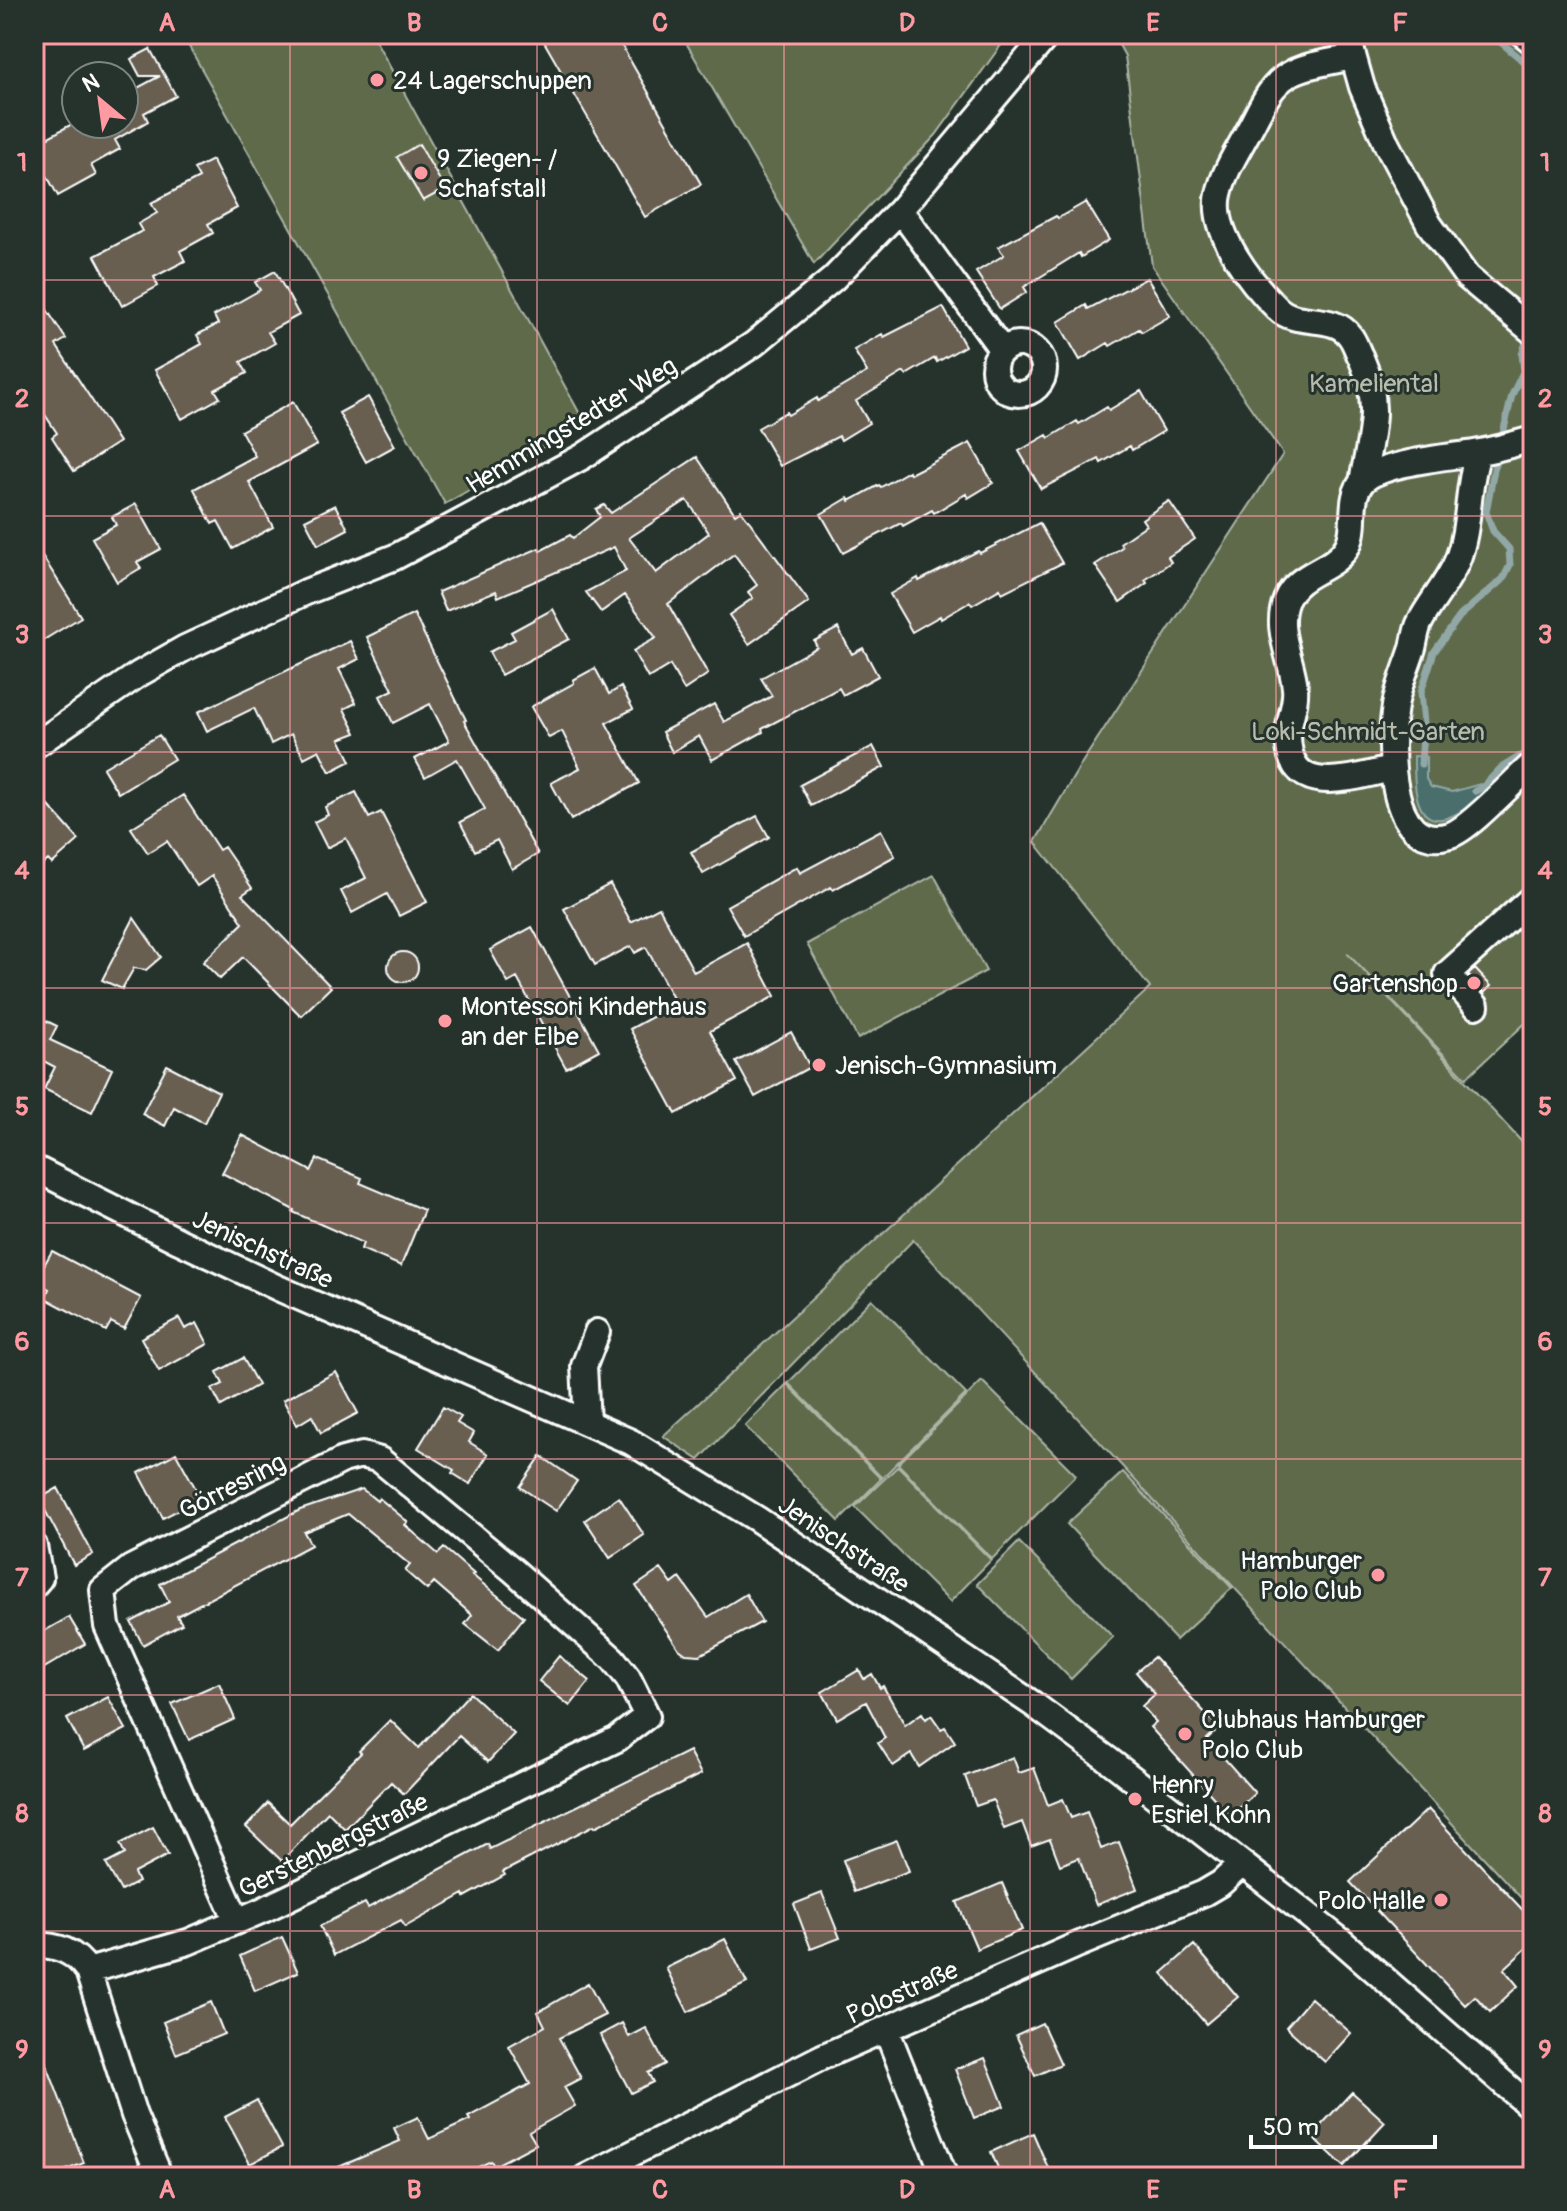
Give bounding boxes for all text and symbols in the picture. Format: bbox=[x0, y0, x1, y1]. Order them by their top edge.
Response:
text: A bbox=[159, 7, 176, 39]
text: B bbox=[407, 7, 421, 39]
text: C bbox=[652, 7, 668, 39]
text: D bbox=[899, 7, 915, 39]
text: E bbox=[1146, 7, 1160, 39]
text: F bbox=[1392, 7, 1408, 39]
north arrow bbox=[60, 60, 140, 140]
place label: 24 Lagerschuppen bbox=[393, 65, 592, 97]
text: N bbox=[77, 67, 104, 99]
marker: 24 Lagerschuppen bbox=[368, 71, 386, 89]
place label: 9 Ziegen- / Schafstall bbox=[437, 143, 557, 205]
text: 1 bbox=[17, 147, 27, 179]
text: 1 bbox=[1540, 147, 1550, 179]
marker: 9 Ziegen- / Schafstall bbox=[412, 164, 430, 182]
street label: Hemmingstedter Weg bbox=[460, 350, 683, 501]
park label: Kameliental bbox=[1309, 368, 1439, 400]
text: 2 bbox=[15, 383, 29, 415]
text: 2 bbox=[1538, 383, 1552, 415]
text: 3 bbox=[15, 619, 29, 651]
text: 3 bbox=[1538, 619, 1552, 651]
park label: Loki-Schmidt-Garten bbox=[1251, 716, 1485, 748]
text: 4 bbox=[14, 855, 30, 887]
text: 4 bbox=[1537, 855, 1553, 887]
place label: Gartenshop bbox=[1332, 968, 1458, 1000]
marker: Gartenshop bbox=[1465, 974, 1483, 992]
place label: Montessori Kinderhaus an der Elbe bbox=[461, 991, 707, 1053]
marker: Montessori Kinderhaus an der Elbe bbox=[436, 1012, 454, 1030]
place label: Jenisch-Gymnasium bbox=[835, 1050, 1057, 1082]
marker: Jenisch-Gymnasium bbox=[810, 1056, 828, 1074]
text: 5 bbox=[15, 1091, 29, 1123]
text: 5 bbox=[1538, 1091, 1552, 1123]
street label: Jenischstraße bbox=[187, 1203, 338, 1297]
text: 6 bbox=[14, 1326, 30, 1358]
text: 6 bbox=[1537, 1326, 1553, 1358]
street label: Görresring bbox=[174, 1446, 291, 1527]
street label: Jenischstraße bbox=[772, 1489, 915, 1601]
place label: Hamburger Polo Club bbox=[1240, 1545, 1363, 1607]
text: 7 bbox=[15, 1562, 29, 1594]
text: 7 bbox=[1538, 1562, 1552, 1594]
marker: Hamburger Polo Club bbox=[1369, 1566, 1387, 1584]
place label: Clubhaus Hamburger Polo Club bbox=[1201, 1704, 1426, 1766]
marker: Clubhaus Hamburger Polo Club bbox=[1176, 1725, 1194, 1743]
place label: Henry Esriel Kohn bbox=[1151, 1769, 1271, 1831]
street label: Gerstenbergstraße bbox=[233, 1786, 434, 1906]
marker: Henry Esriel Kohn bbox=[1126, 1790, 1144, 1808]
text: 8 bbox=[15, 1798, 29, 1830]
text: 8 bbox=[1538, 1798, 1552, 1830]
place label: Polo Halle bbox=[1317, 1885, 1425, 1917]
marker: Polo Halle bbox=[1432, 1891, 1450, 1909]
street label: Polostraße bbox=[842, 1954, 963, 2032]
text: 9 bbox=[15, 2034, 29, 2066]
text: 9 bbox=[1538, 2034, 1552, 2066]
scale bar bbox=[1251, 2099, 1435, 2149]
text: 50 m bbox=[1263, 2113, 1319, 2142]
text: A bbox=[159, 2174, 176, 2206]
text: B bbox=[407, 2174, 421, 2206]
text: C bbox=[652, 2174, 668, 2206]
text: D bbox=[899, 2174, 915, 2206]
text: E bbox=[1146, 2174, 1160, 2206]
text: F bbox=[1392, 2174, 1408, 2206]

